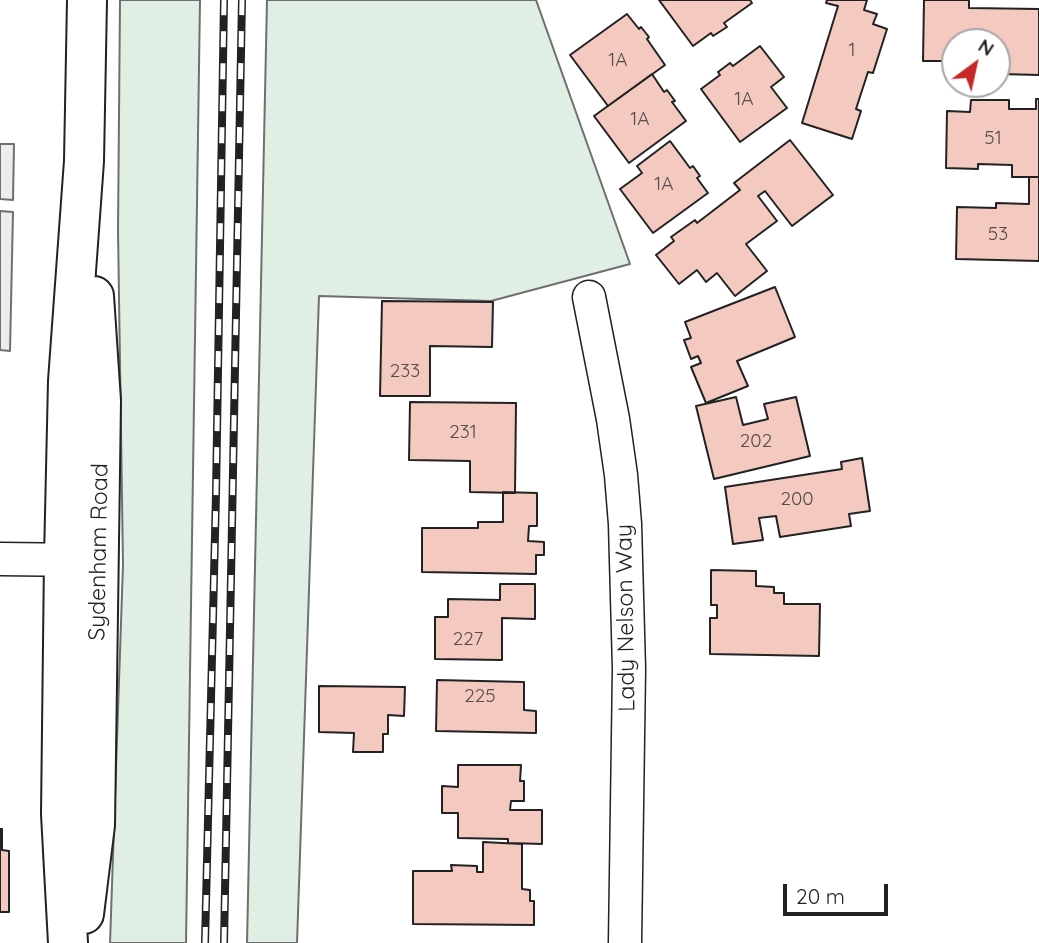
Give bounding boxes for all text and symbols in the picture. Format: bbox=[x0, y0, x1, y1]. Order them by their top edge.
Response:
north arrow bbox=[941, 28, 1011, 98]
text: N bbox=[974, 33, 999, 61]
house number: 1 bbox=[848, 39, 856, 61]
house number: 1A bbox=[608, 49, 628, 71]
house number: 1A bbox=[734, 88, 754, 110]
house number: 1A bbox=[630, 108, 650, 130]
house number: 51 bbox=[984, 127, 1002, 149]
house number: 1A bbox=[654, 173, 674, 195]
house number: 53 bbox=[988, 223, 1008, 245]
house number: 233 bbox=[390, 360, 420, 382]
house number: 231 bbox=[449, 421, 477, 443]
house number: 202 bbox=[740, 430, 772, 452]
street label: Sydenham Road bbox=[84, 463, 114, 641]
house number: 200 bbox=[780, 488, 814, 510]
street label: Lady Nelson Way bbox=[611, 524, 641, 712]
house number: 227 bbox=[453, 628, 483, 650]
house number: 225 bbox=[464, 685, 496, 707]
scale bar bbox=[787, 870, 892, 914]
text: 20 m bbox=[796, 883, 845, 909]

